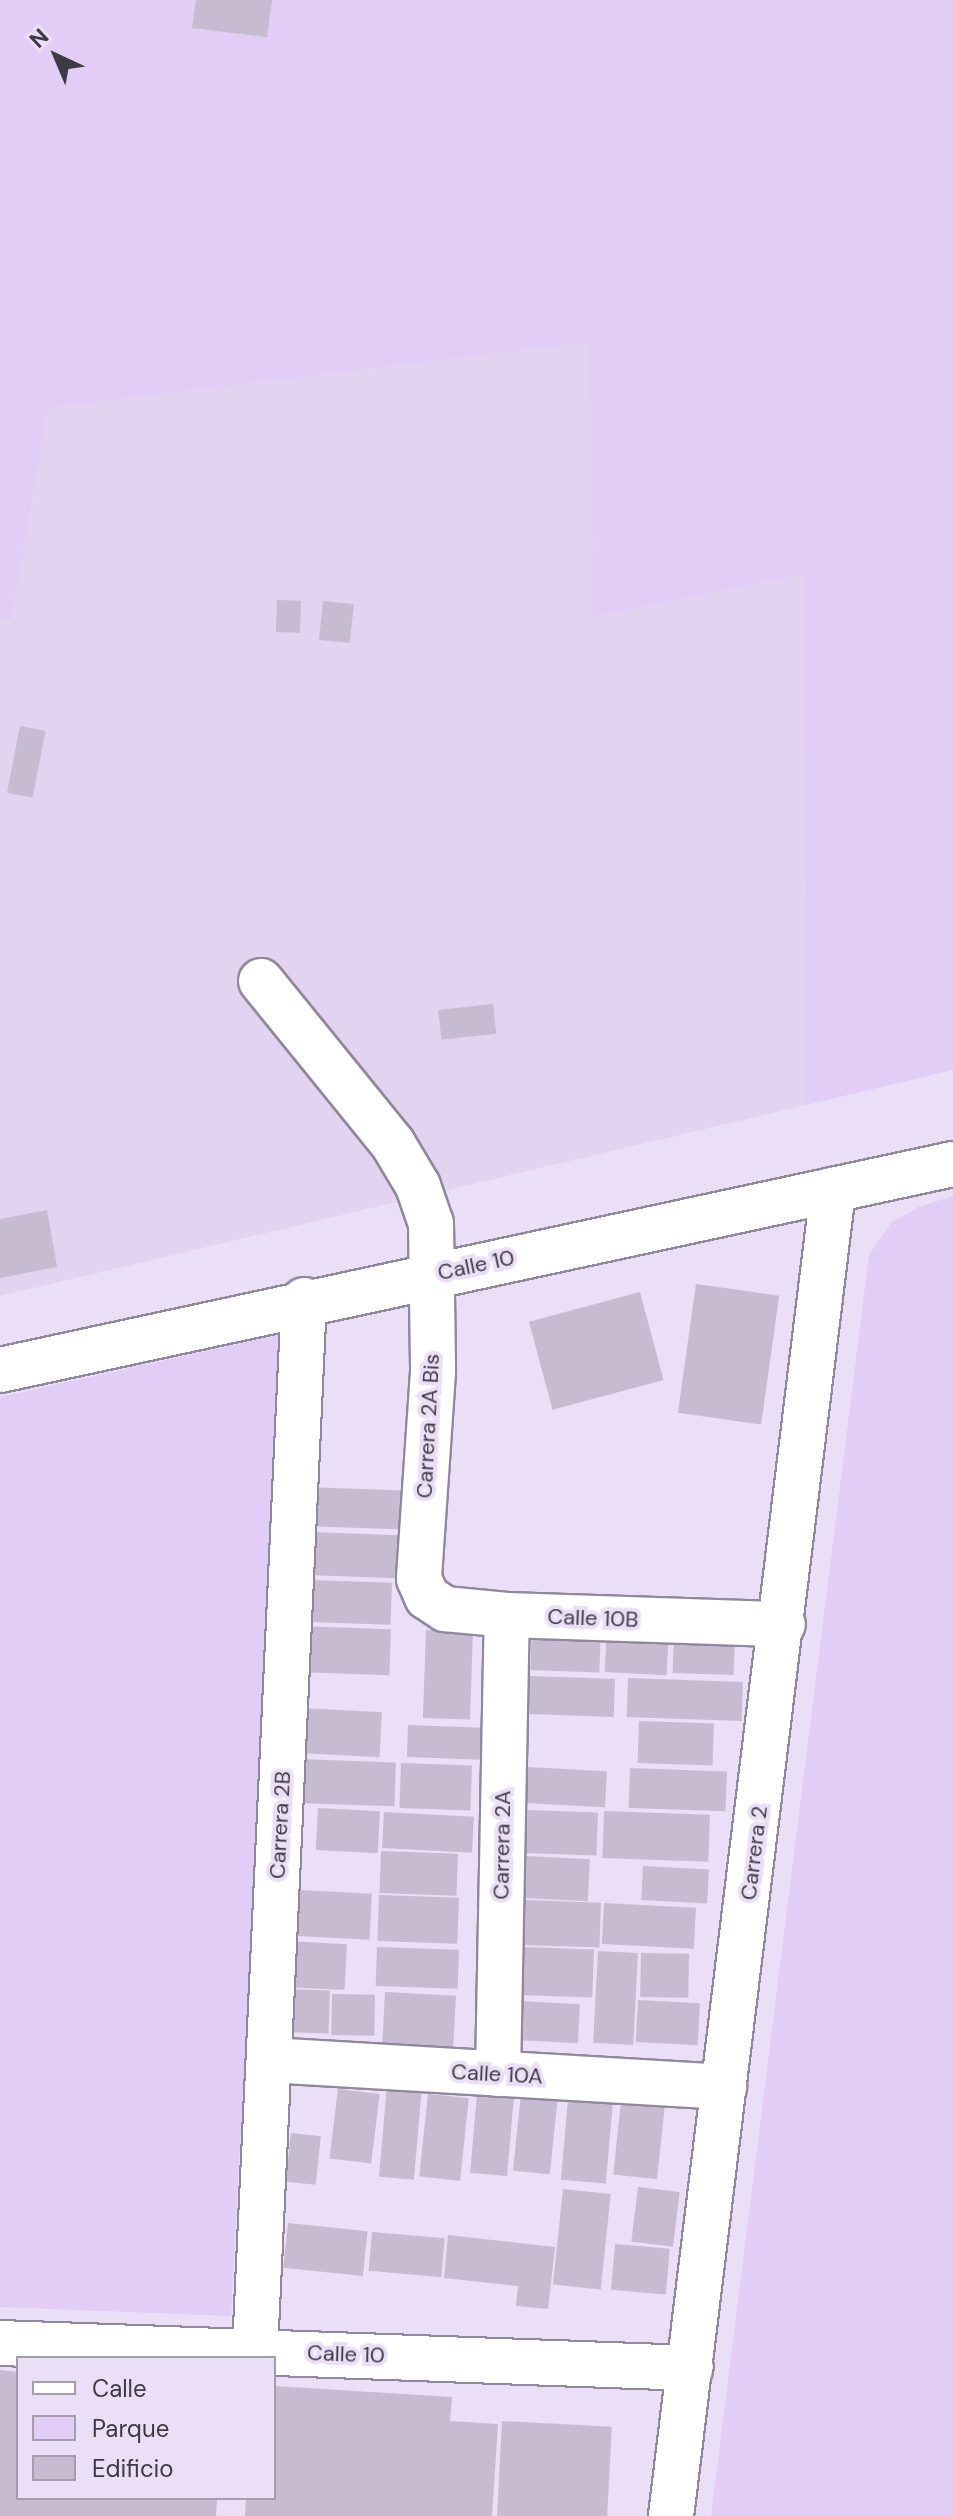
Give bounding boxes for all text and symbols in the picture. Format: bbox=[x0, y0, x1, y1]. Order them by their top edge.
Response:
north arrow bbox=[16, 16, 96, 96]
text: N bbox=[23, 22, 55, 54]
street label: Calle 10 bbox=[435, 1244, 517, 1286]
street label: Carrera 2A Bis bbox=[411, 1353, 445, 1499]
street label: Calle 10B bbox=[547, 1603, 639, 1633]
street label: Carrera 2B bbox=[264, 1770, 296, 1880]
street label: Carrera 2A bbox=[488, 1790, 516, 1900]
street label: Carrera 2 bbox=[735, 1804, 773, 1902]
street label: Calle 10A bbox=[451, 2058, 543, 2090]
street label: Calle 10 bbox=[307, 2339, 385, 2369]
legend bbox=[16, 2356, 276, 2500]
text: Calle bbox=[92, 2373, 147, 2404]
text: Parque bbox=[92, 2413, 169, 2444]
text: Edificio bbox=[92, 2453, 174, 2484]

